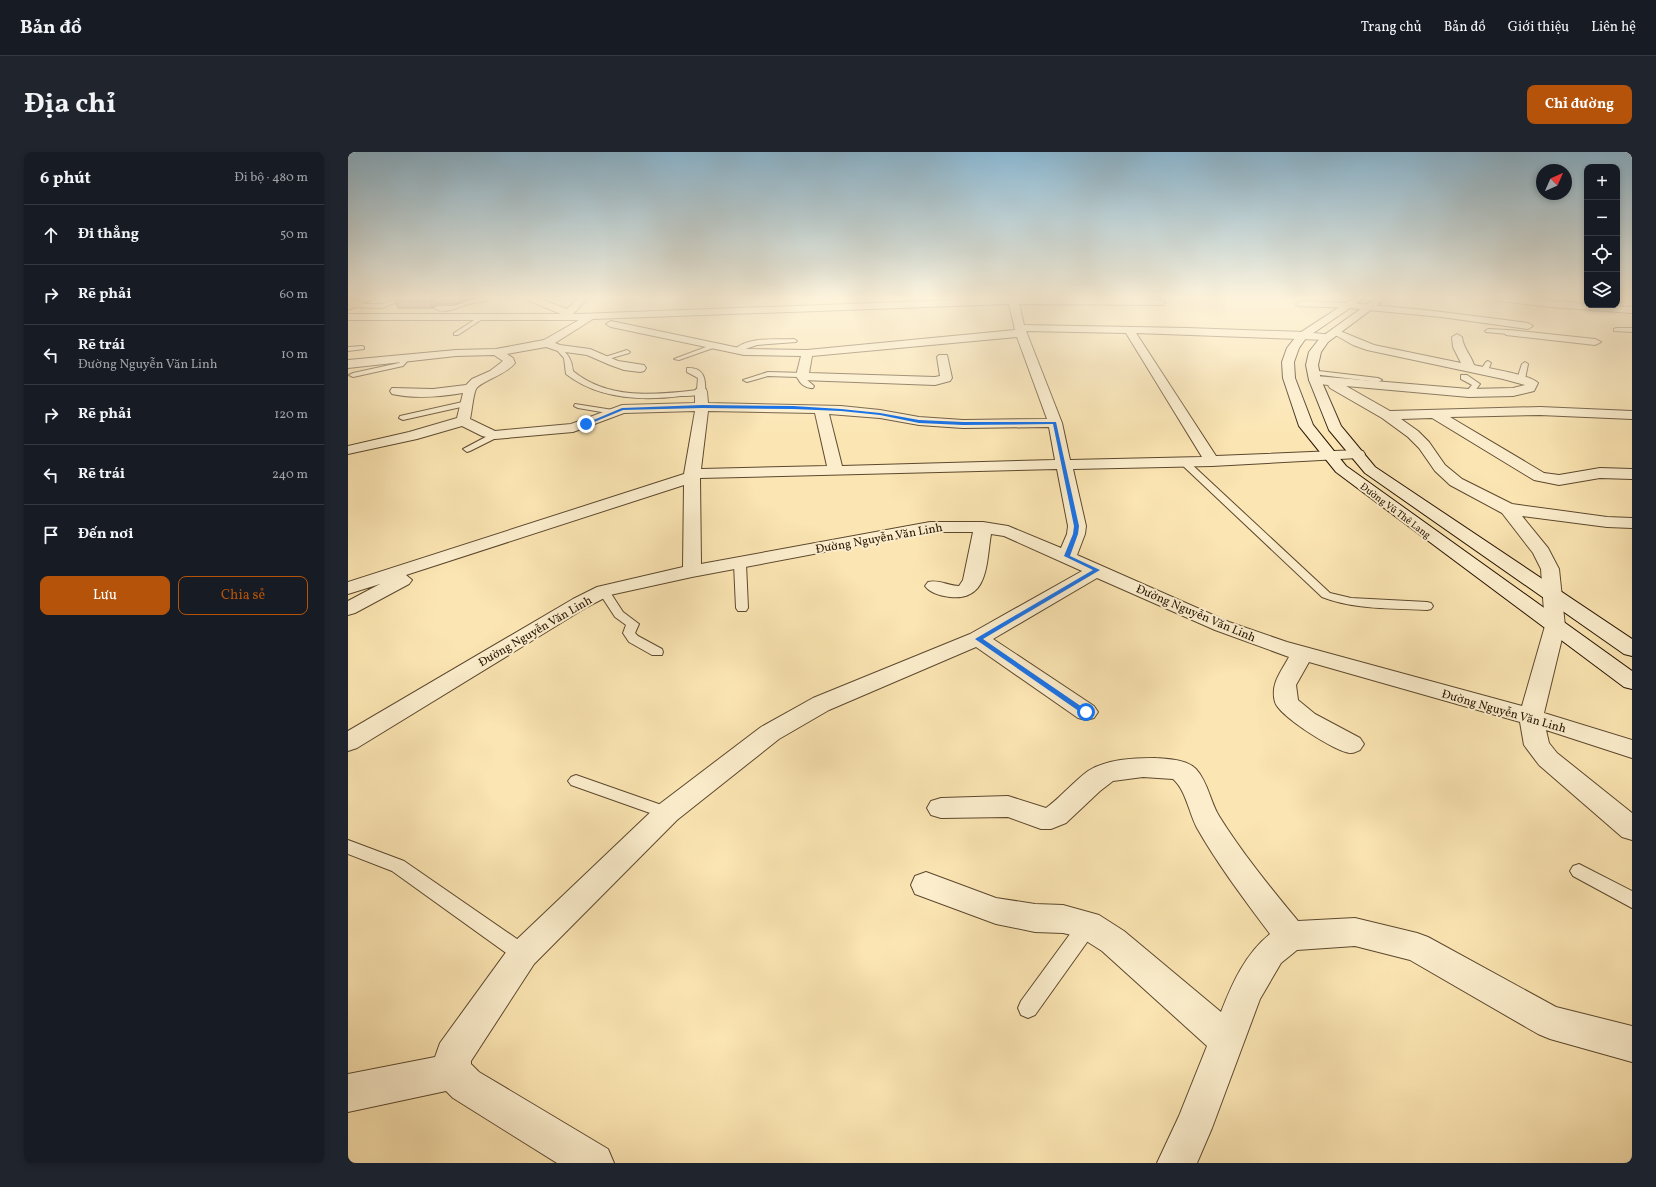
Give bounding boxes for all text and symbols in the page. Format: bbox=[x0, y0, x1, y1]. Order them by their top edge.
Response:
text: Bản đồ bbox=[20, 15, 82, 41]
text: Trang chủ bbox=[1361, 18, 1422, 37]
text: Bản đồ bbox=[1444, 18, 1486, 37]
text: Giới thiệu bbox=[1508, 18, 1569, 37]
text: Liên hệ bbox=[1591, 18, 1636, 37]
text: Địa chỉ bbox=[24, 85, 116, 124]
button: Chỉ đường bbox=[1527, 85, 1632, 124]
north arrow bbox=[1536, 164, 1572, 200]
map controls bbox=[1584, 164, 1620, 308]
button: + bbox=[1584, 164, 1620, 200]
text: 6 phút bbox=[40, 167, 91, 190]
text: Đi bộ · 480 m bbox=[234, 169, 308, 187]
button: − bbox=[1584, 200, 1620, 236]
icon: ahead bbox=[40, 224, 62, 246]
text: Đi thẳng bbox=[78, 224, 139, 245]
text: 50 m bbox=[280, 226, 308, 244]
button: locate bbox=[1584, 236, 1620, 272]
button: layers bbox=[1584, 272, 1620, 308]
icon: right bbox=[40, 284, 62, 306]
text: Rẽ phải bbox=[78, 284, 132, 305]
text: 60 m bbox=[280, 286, 308, 304]
text: Rẽ trái bbox=[78, 335, 125, 356]
icon: left bbox=[40, 344, 62, 366]
text: 10 m bbox=[281, 346, 308, 364]
text: Đường Nguyễn Văn Linh bbox=[78, 356, 217, 374]
icon: right bbox=[40, 404, 62, 426]
text: Rẽ phải bbox=[78, 404, 132, 425]
text: 120 m bbox=[274, 406, 308, 424]
route end bbox=[577, 415, 595, 433]
icon: left bbox=[40, 464, 62, 486]
text: Rẽ trái bbox=[78, 464, 125, 485]
text: 240 m bbox=[272, 466, 308, 484]
street label: Đường Vũ Thê Lang bbox=[1357, 480, 1434, 542]
street label: Đường Nguyễn Văn Linh bbox=[814, 520, 944, 558]
icon: arrive bbox=[40, 524, 62, 546]
text: Đến nơi bbox=[78, 524, 134, 545]
button: Lưu bbox=[40, 576, 170, 615]
button: Chia sẻ bbox=[178, 576, 308, 615]
street label: Đường Nguyễn Văn Linh bbox=[1133, 581, 1258, 646]
street label: Đường Nguyễn Văn Linh bbox=[476, 593, 595, 671]
street label: Đường Nguyễn Văn Linh bbox=[1440, 687, 1568, 737]
route start bbox=[1077, 703, 1095, 721]

